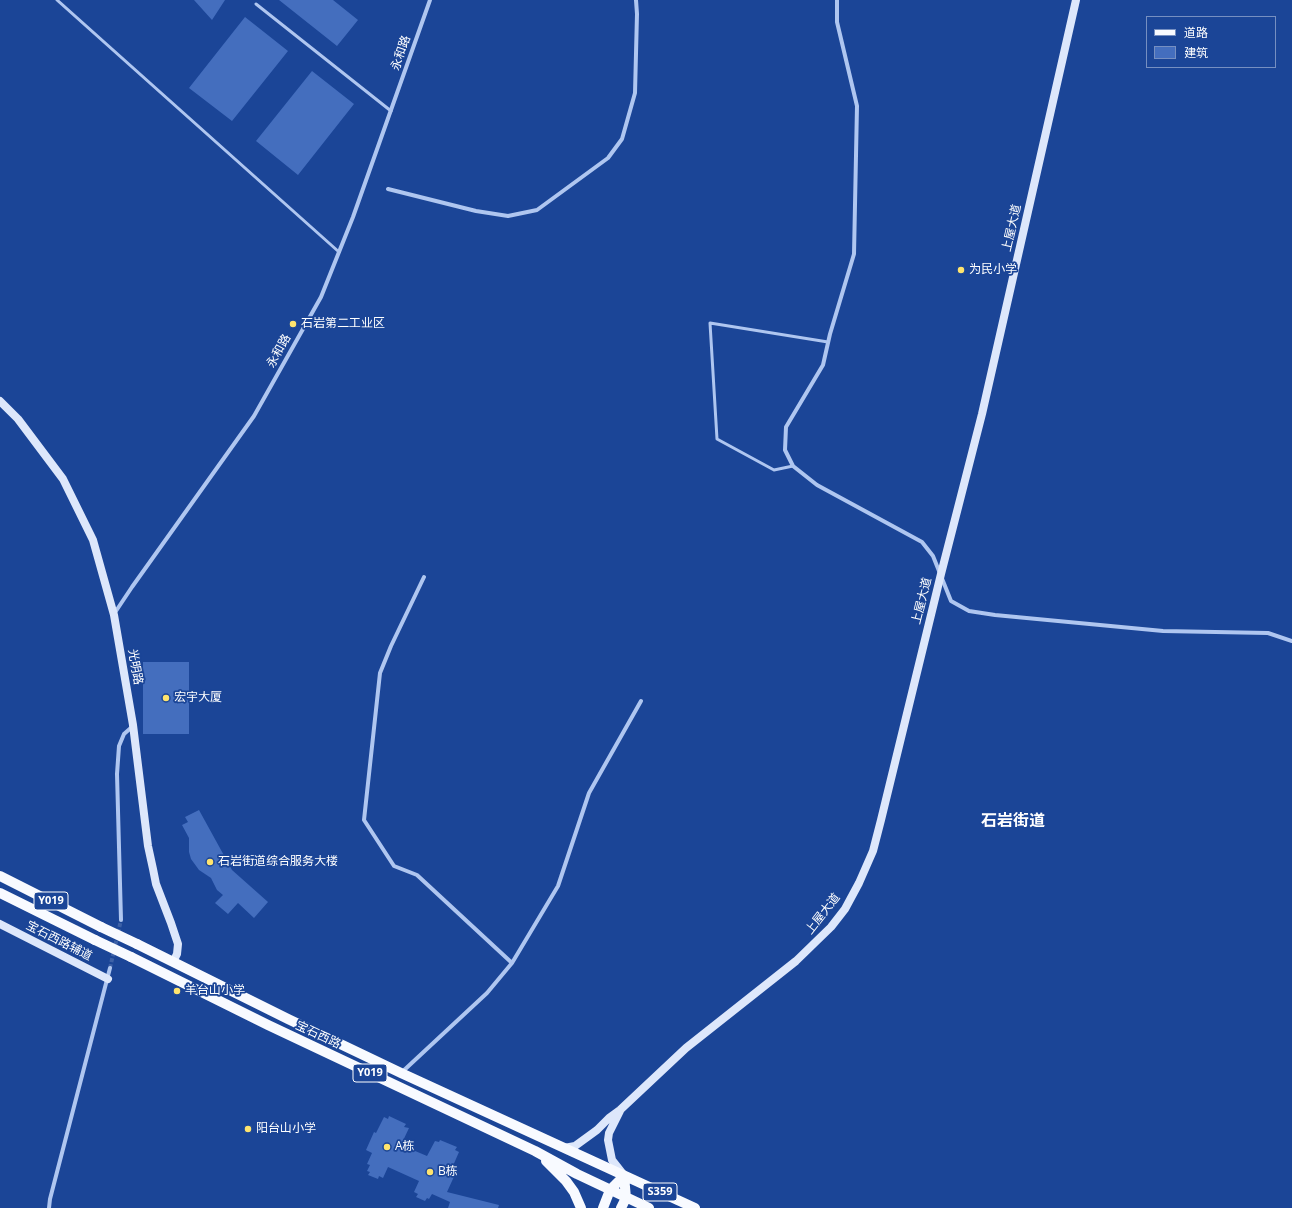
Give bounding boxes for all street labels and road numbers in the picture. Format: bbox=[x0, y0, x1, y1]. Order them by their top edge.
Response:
street label: 永和路 bbox=[388, 34, 414, 72]
street label: 上屋大道 bbox=[1000, 203, 1024, 253]
street label: 永和路 bbox=[264, 332, 294, 370]
street label: 上屋大道 bbox=[909, 576, 935, 626]
street label: 光明路 bbox=[125, 648, 145, 686]
street label: 上屋大道 bbox=[803, 891, 843, 937]
road number: Y019 bbox=[34, 892, 68, 910]
street label: 宝石西路辅道 bbox=[24, 918, 94, 964]
street label: 宝石西路 bbox=[293, 1018, 343, 1052]
road number: Y019 bbox=[353, 1064, 387, 1082]
road number: S359 bbox=[643, 1183, 677, 1201]

